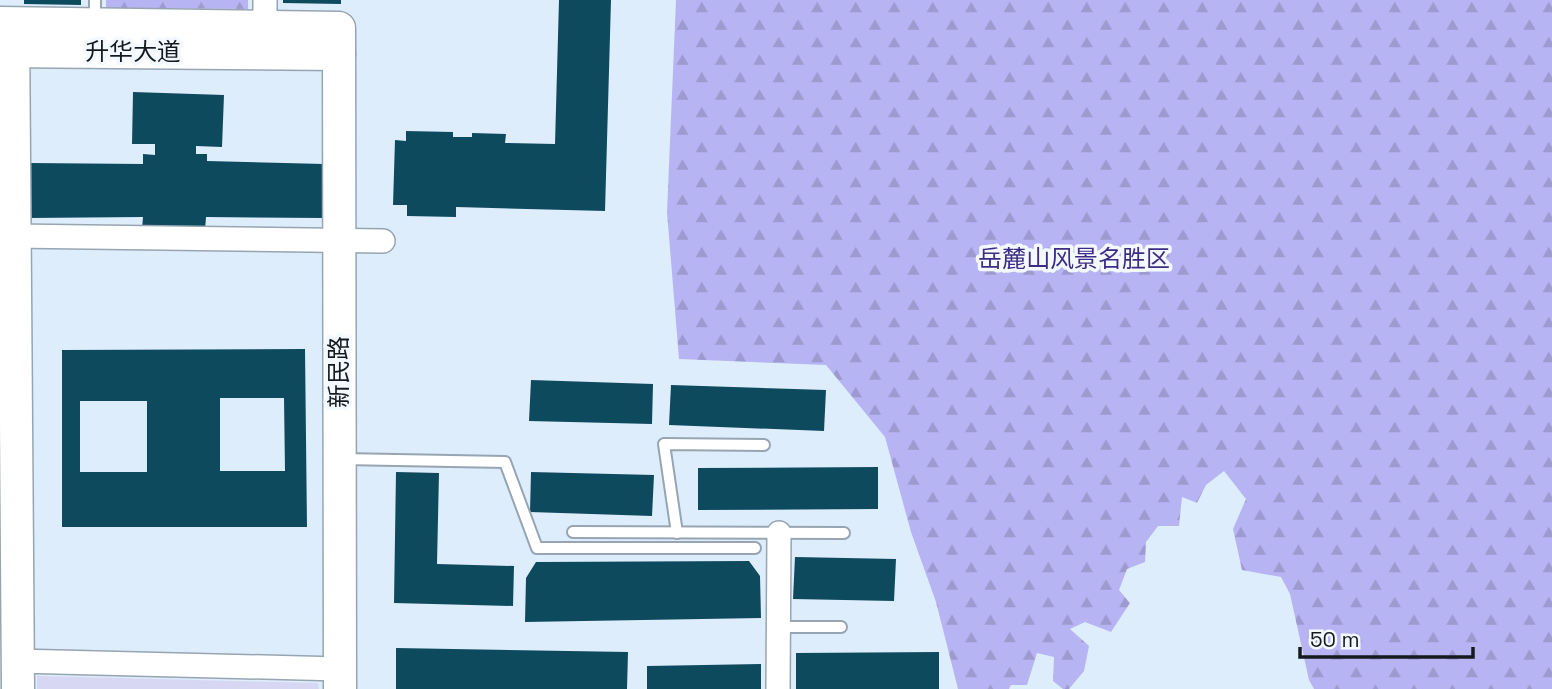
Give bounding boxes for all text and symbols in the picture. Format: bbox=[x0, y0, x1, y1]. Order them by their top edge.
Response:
street label: 升华大道 bbox=[85, 36, 181, 67]
park label: 岳麓山风景名胜区 bbox=[978, 243, 1170, 274]
street label: 新民路 bbox=[323, 336, 354, 408]
scale bar bbox=[1300, 616, 1473, 660]
text: 50 m bbox=[1310, 626, 1360, 653]

